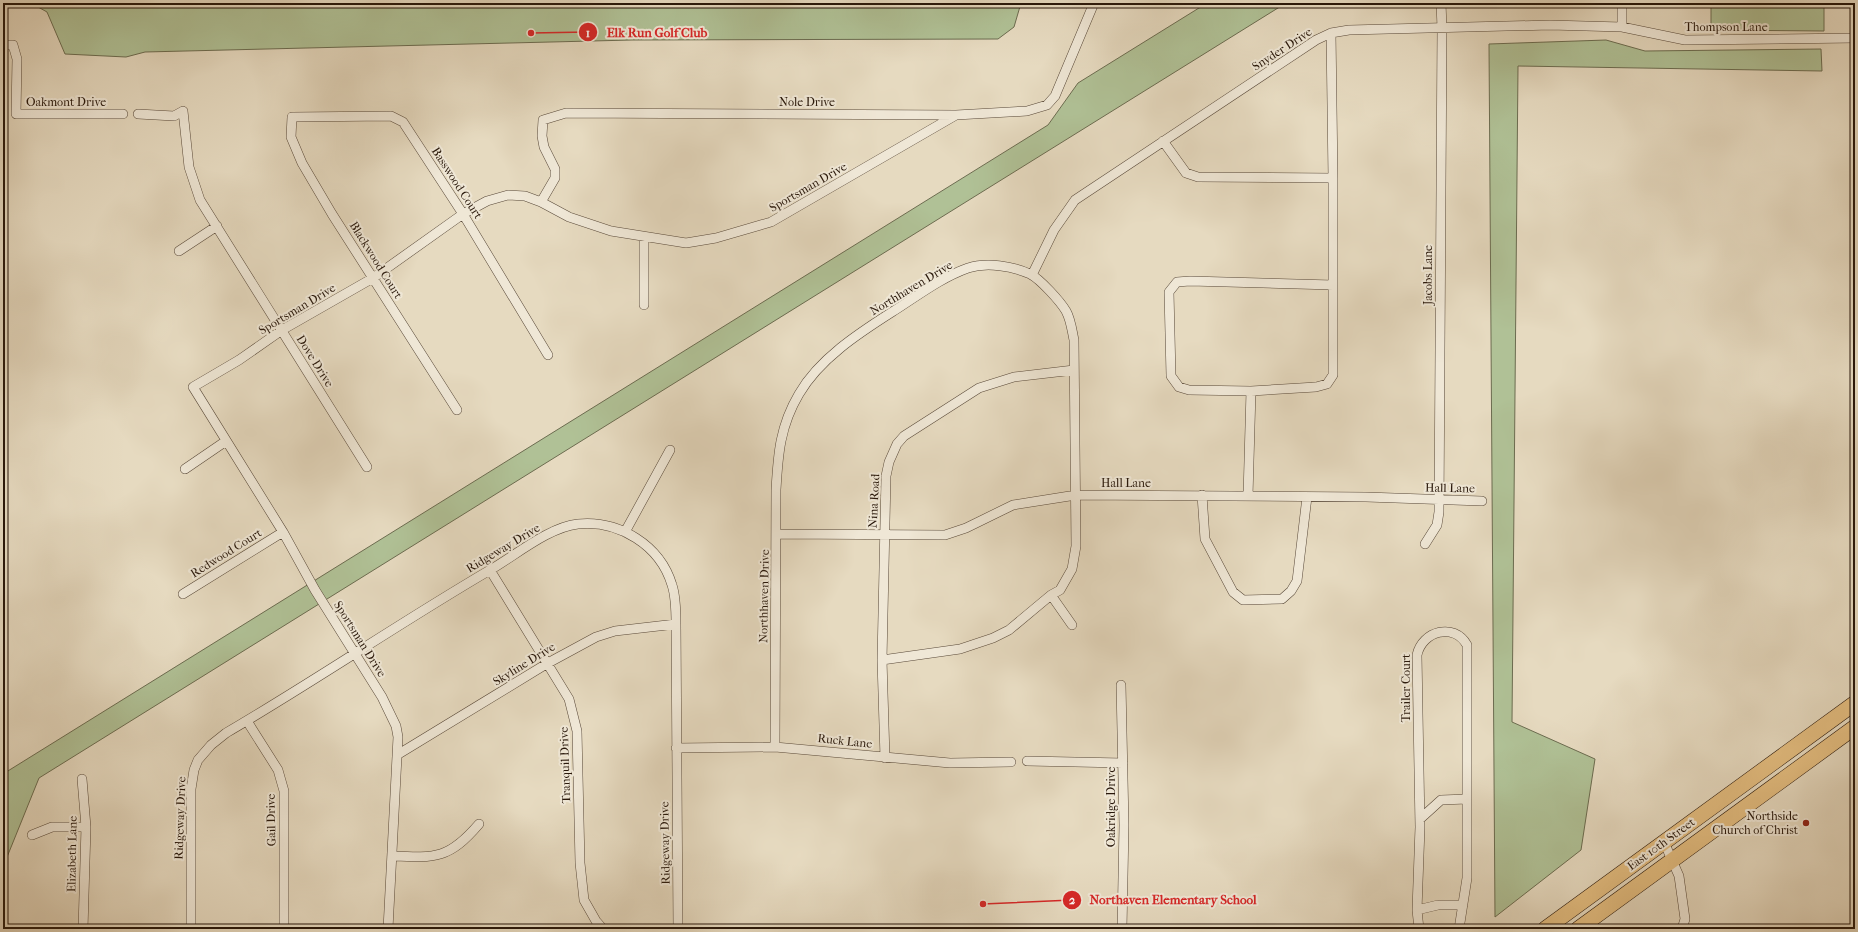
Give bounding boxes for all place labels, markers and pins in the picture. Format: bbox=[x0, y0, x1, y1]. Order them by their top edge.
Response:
callout: Elk Run Golf Club bbox=[578, 20, 715, 45]
place label: Northside Church of Christ bbox=[1712, 809, 1799, 837]
marker: Northside Church of Christ bbox=[1801, 818, 1811, 828]
callout: Northaven Elementary School bbox=[1062, 887, 1265, 912]

